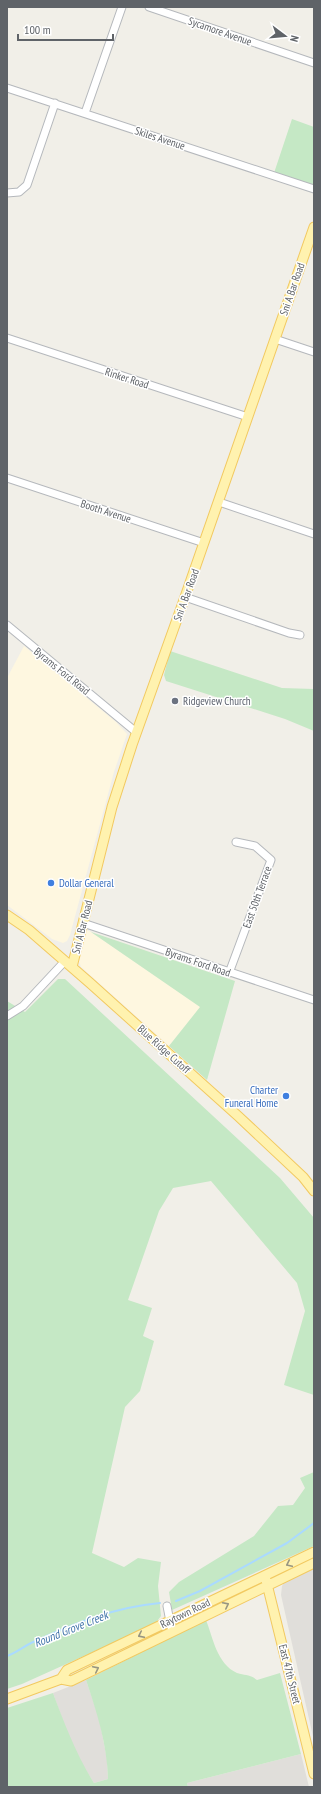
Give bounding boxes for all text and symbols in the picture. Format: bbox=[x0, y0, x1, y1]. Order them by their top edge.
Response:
street label: Sycamore Avenue bbox=[186, 14, 254, 49]
scale bar bbox=[18, 16, 113, 42]
north arrow bbox=[265, 16, 305, 56]
text: 100 m bbox=[24, 22, 51, 37]
text: N bbox=[287, 34, 302, 44]
street label: Skiles Avenue bbox=[133, 123, 187, 153]
street label: Sni A Bar Road bbox=[276, 261, 308, 317]
street label: Rinker Road bbox=[103, 364, 151, 392]
street label: Booth Avenue bbox=[79, 496, 134, 526]
street label: Sni A Bar Road bbox=[170, 567, 202, 623]
street label: Byrams Ford Road bbox=[31, 644, 93, 698]
place label: Ridgeview Church bbox=[183, 694, 251, 708]
marker: Ridgeview Church bbox=[170, 696, 180, 706]
street label: East 50th Terrace bbox=[239, 864, 275, 930]
place label: Dollar General bbox=[59, 876, 114, 890]
marker: Dollar General bbox=[46, 878, 56, 888]
street label: Sni A Bar Road bbox=[69, 898, 95, 955]
street label: Byrams Ford Road bbox=[164, 944, 233, 980]
street label: Blue Ridge Cutoff bbox=[135, 1022, 194, 1077]
place label: Charter Funeral Home bbox=[225, 1083, 278, 1110]
marker: Charter Funeral Home bbox=[281, 1091, 291, 1101]
one-way arrow bbox=[286, 1559, 293, 1567]
street label: Raytown Road bbox=[158, 1595, 212, 1631]
one-way arrow bbox=[221, 1602, 229, 1610]
water label: Round Grove Creek bbox=[32, 1606, 111, 1650]
one-way arrow bbox=[137, 1630, 145, 1638]
street label: East 47th Street bbox=[276, 1643, 304, 1705]
one-way arrow bbox=[92, 1666, 100, 1674]

